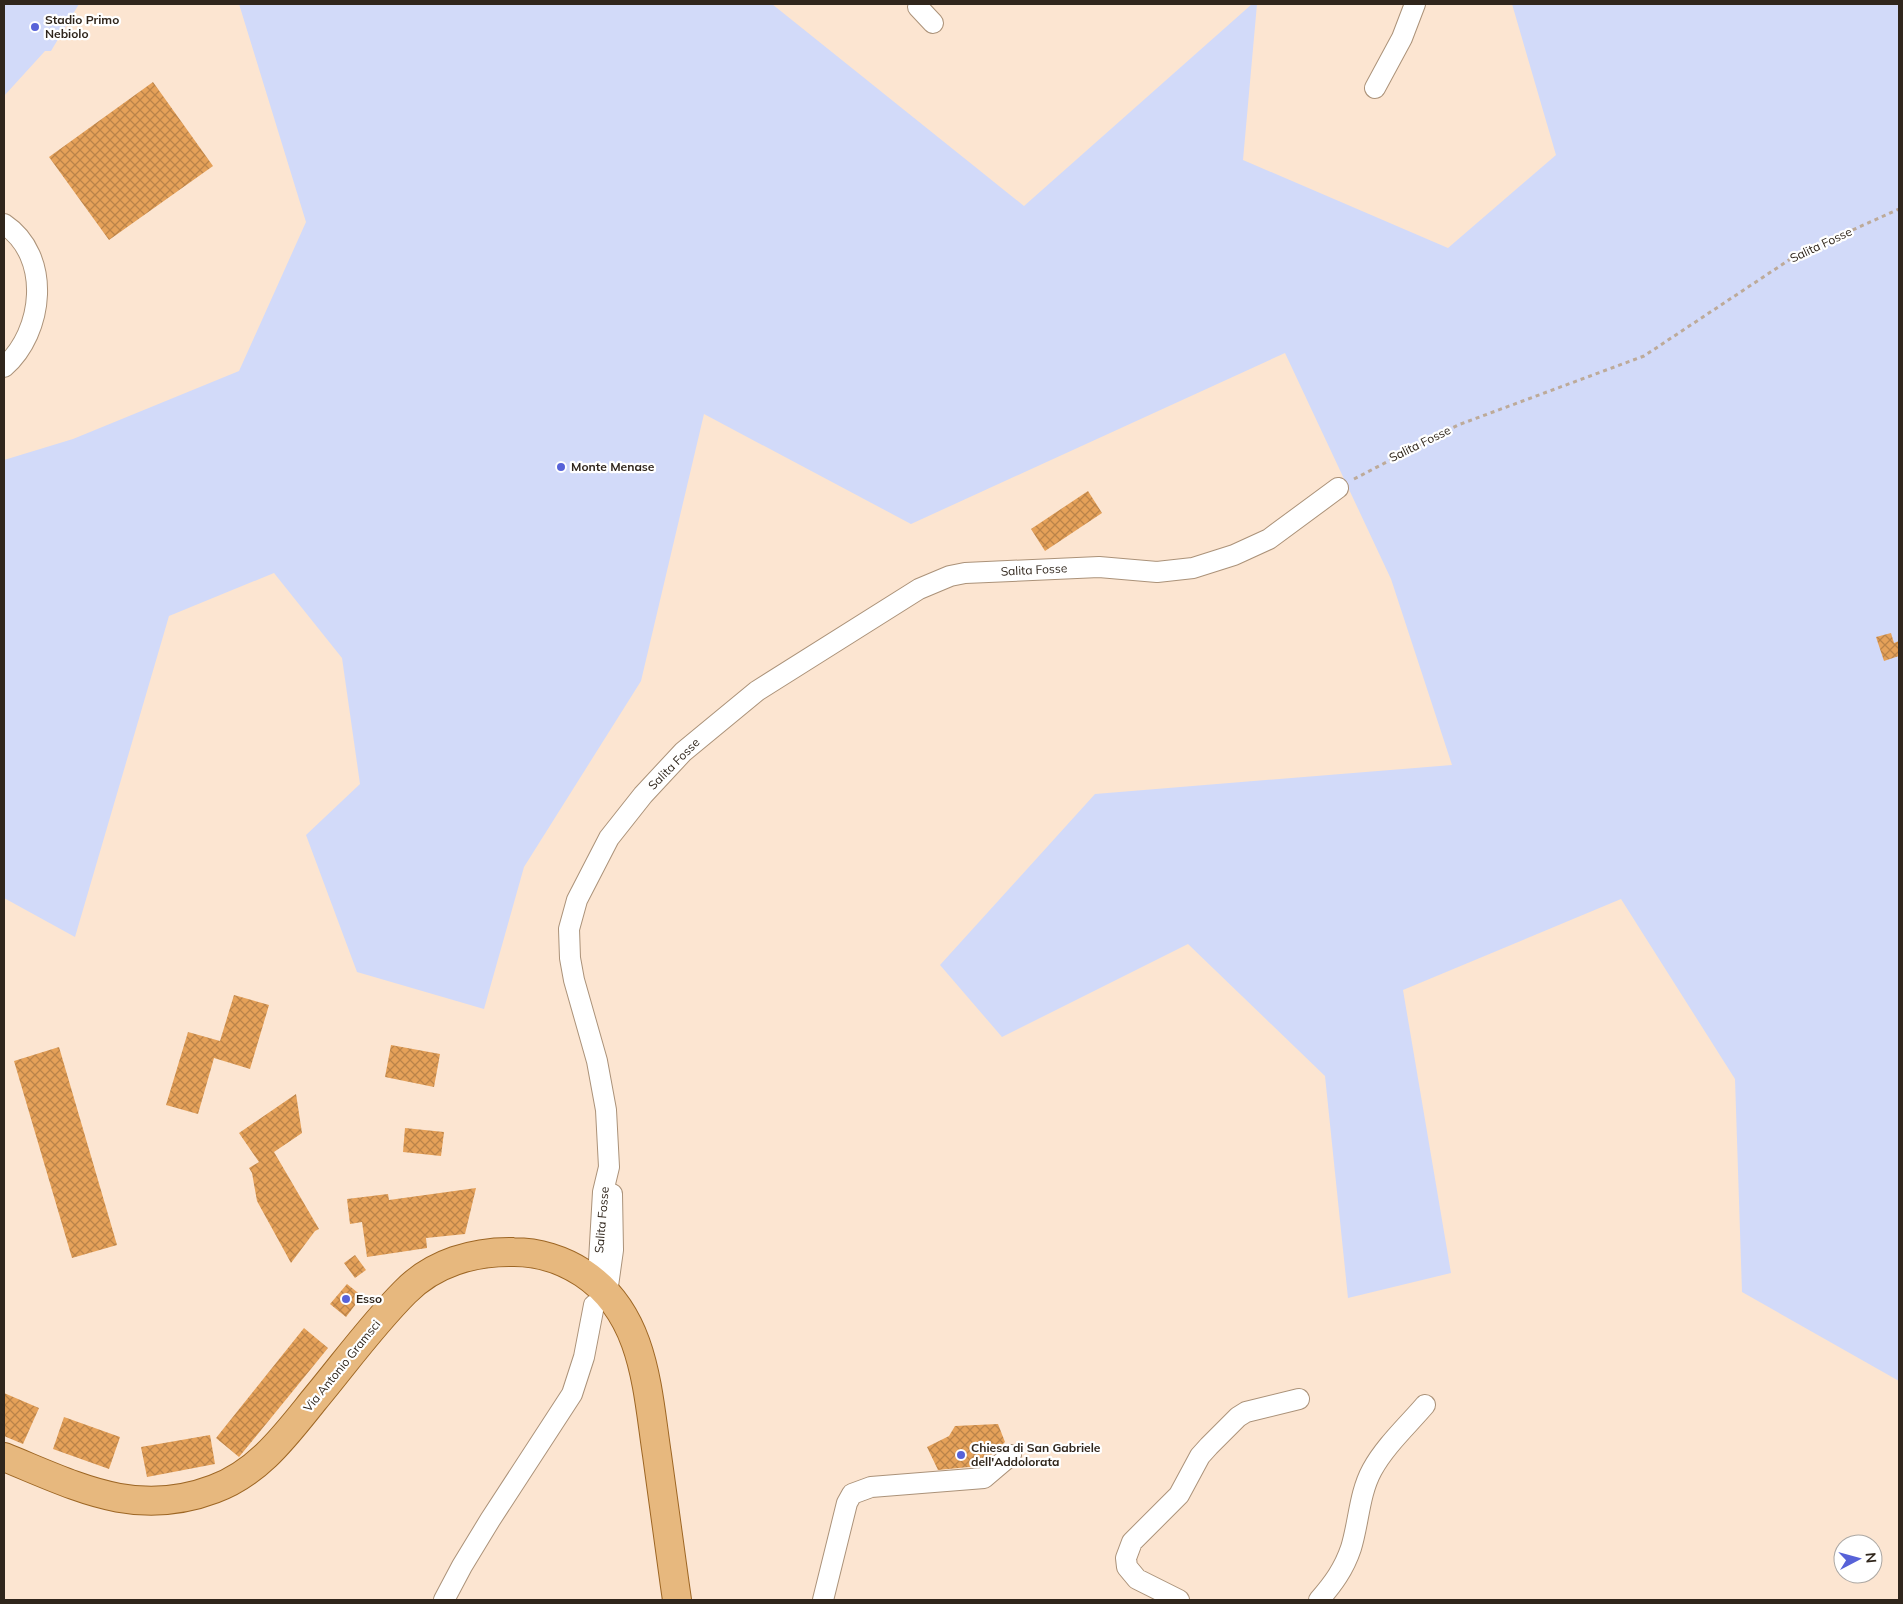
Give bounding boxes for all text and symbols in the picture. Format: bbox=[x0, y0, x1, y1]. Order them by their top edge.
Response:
place label: Stadio Primo Nebiolo bbox=[45, 12, 119, 41]
marker: Stadio Primo Nebiolo bbox=[29, 21, 41, 33]
street label: Salita Fosse bbox=[1787, 224, 1854, 265]
street label: Salita Fosse bbox=[1387, 422, 1453, 465]
place label: Monte Menase bbox=[571, 459, 655, 474]
marker: Monte Menase bbox=[555, 461, 567, 473]
street label: Salita Fosse bbox=[1000, 560, 1068, 579]
street label: Salita Fosse bbox=[645, 735, 703, 793]
street label: Salita Fosse bbox=[591, 1186, 612, 1254]
place label: Esso bbox=[356, 1291, 382, 1306]
marker: Esso bbox=[340, 1293, 352, 1305]
street label: Via Antonio Gramsci bbox=[300, 1317, 383, 1415]
place label: Chiesa di San Gabriele dell'Addolorata bbox=[971, 1440, 1101, 1469]
marker: Chiesa di San Gabriele dell'Addolorata bbox=[955, 1449, 967, 1461]
north arrow bbox=[1833, 1534, 1883, 1584]
text: N bbox=[1861, 1551, 1880, 1564]

